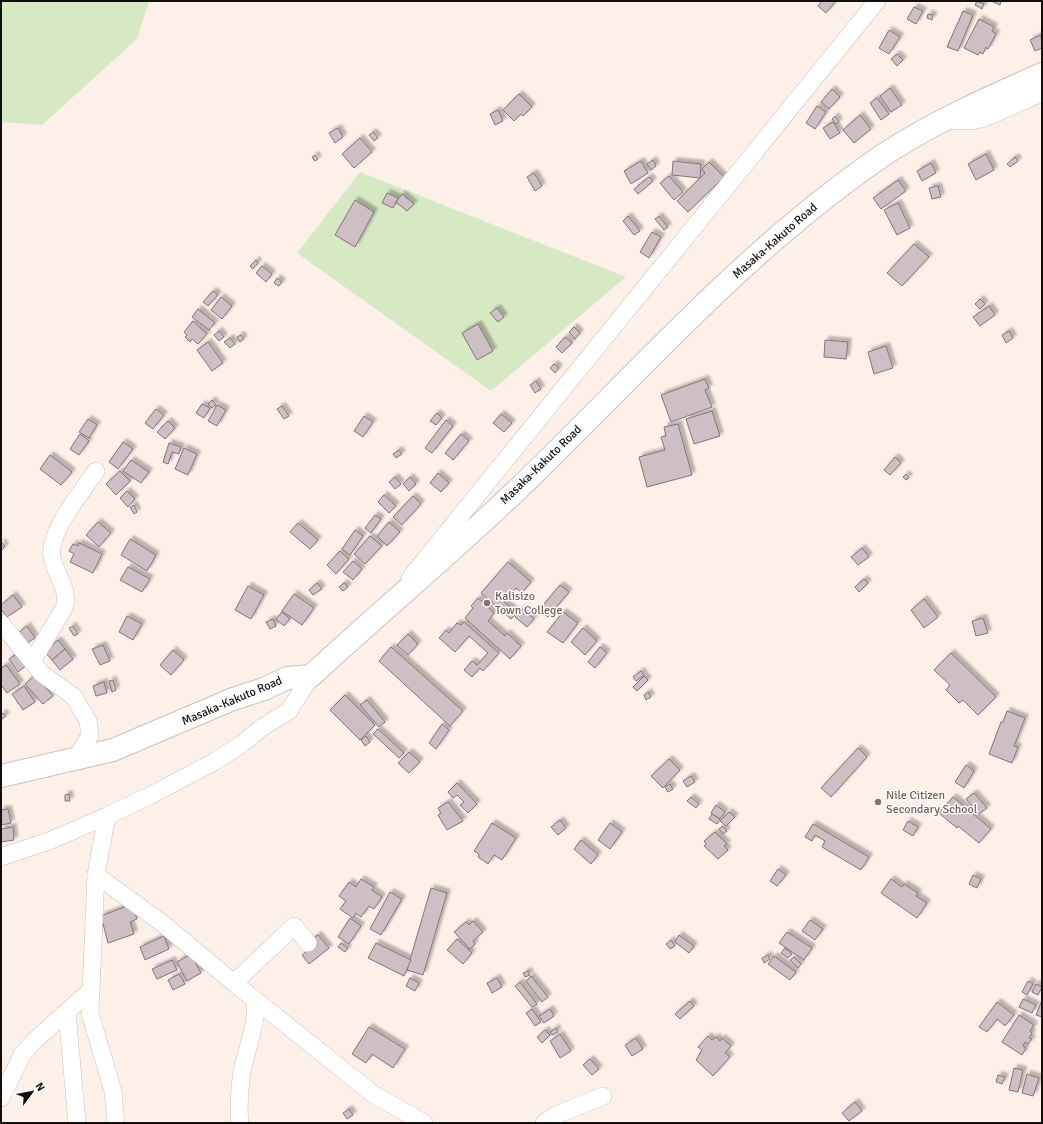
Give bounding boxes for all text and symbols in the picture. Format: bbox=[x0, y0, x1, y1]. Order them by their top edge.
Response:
street label: Masaka-Kakuto Road bbox=[729, 200, 821, 282]
street label: Masaka-Kakuto Road bbox=[497, 422, 585, 508]
place label: Kalisizo Town College bbox=[495, 589, 562, 618]
marker: Kalisizo Town College bbox=[482, 598, 492, 608]
street label: Masaka-Kakuto Road bbox=[180, 673, 284, 729]
place label: Nile Citizen Secondary School bbox=[886, 788, 978, 817]
marker: Nile Citizen Secondary School bbox=[873, 797, 883, 807]
north arrow bbox=[12, 1072, 52, 1112]
text: N bbox=[33, 1080, 48, 1094]

